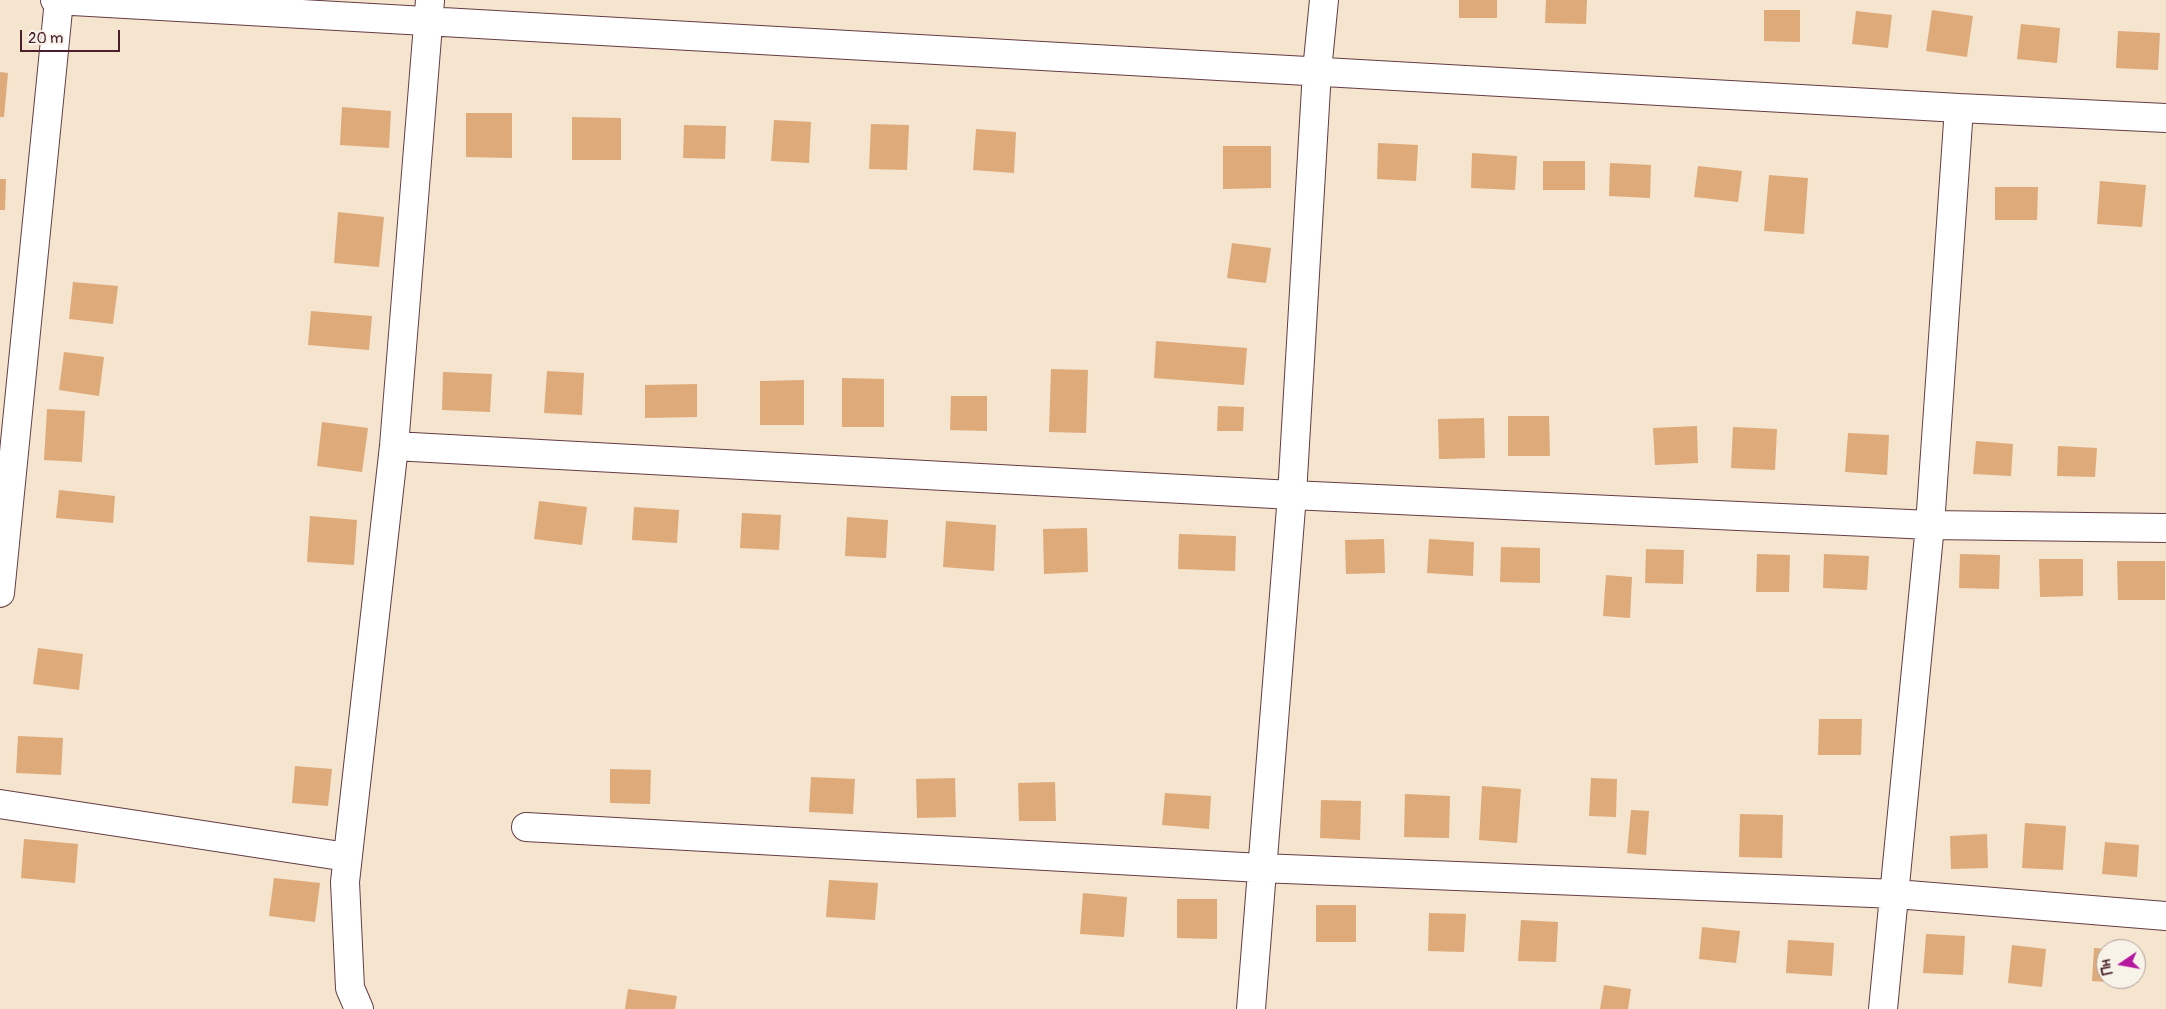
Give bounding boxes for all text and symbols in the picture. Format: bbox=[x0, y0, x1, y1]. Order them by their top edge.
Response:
scale bar bbox=[22, 20, 122, 52]
text: 20 m bbox=[28, 29, 63, 48]
north arrow bbox=[2096, 939, 2146, 989]
text: Пн bbox=[2097, 958, 2117, 976]

